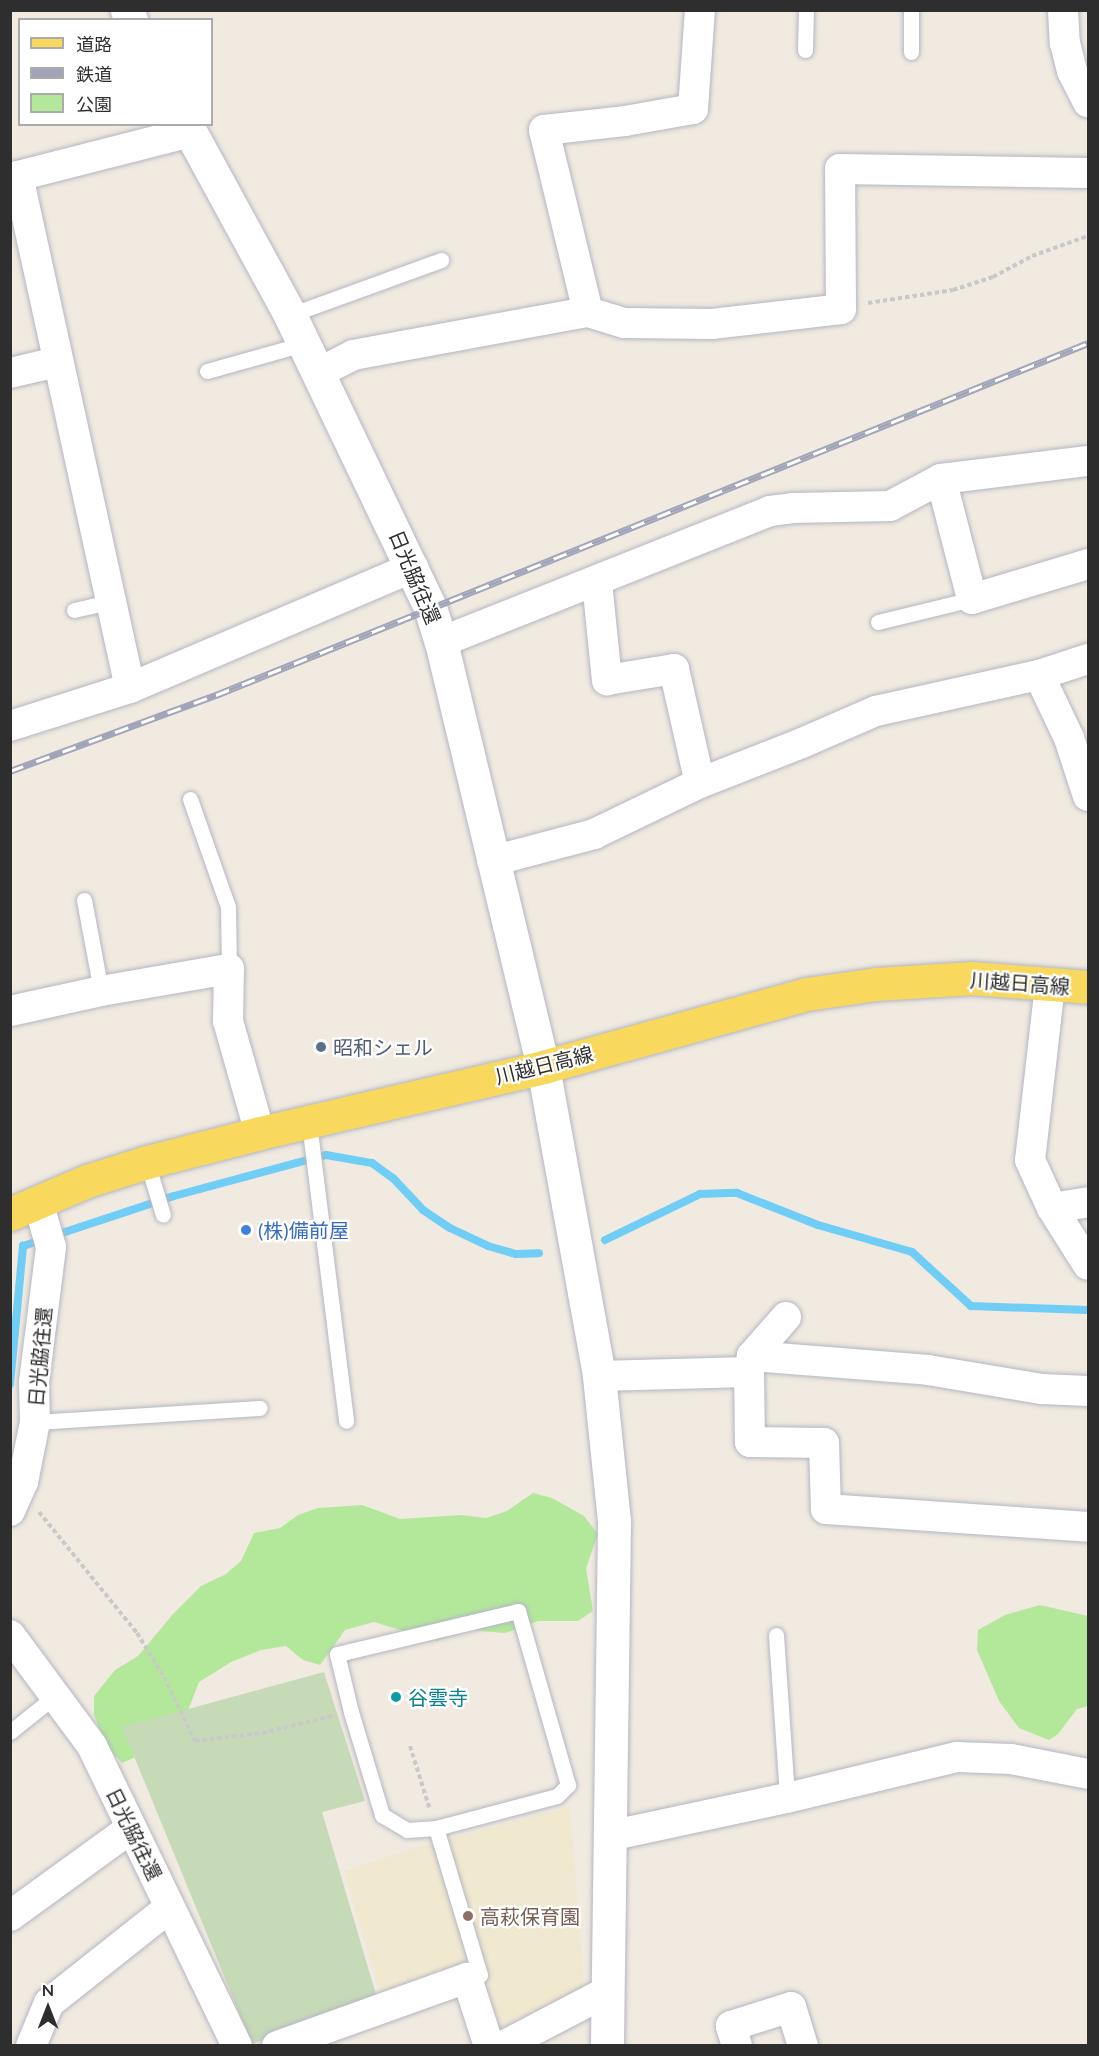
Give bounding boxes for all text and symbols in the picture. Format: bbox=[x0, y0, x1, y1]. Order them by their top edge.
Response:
legend bbox=[18, 18, 213, 126]
text: 道路 bbox=[76, 33, 112, 55]
text: 鉄道 bbox=[76, 63, 112, 85]
text: 公園 bbox=[76, 93, 112, 115]
street label: 日光脇往還 bbox=[384, 526, 446, 628]
street label: 川越日高線 bbox=[969, 968, 1071, 998]
place label: 昭和シェル bbox=[333, 1035, 433, 1059]
marker: 昭和シェル bbox=[314, 1040, 328, 1054]
street label: 川越日高線 bbox=[493, 1041, 595, 1089]
place label: (株)備前屋 bbox=[258, 1218, 349, 1242]
marker: (株)備前屋 bbox=[239, 1223, 253, 1237]
street label: 日光脇往還 bbox=[24, 1306, 56, 1408]
place label: 谷雲寺 bbox=[408, 1685, 468, 1709]
marker: 谷雲寺 bbox=[389, 1690, 403, 1704]
street label: 日光脇往還 bbox=[101, 1784, 167, 1884]
place label: 高萩保育園 bbox=[480, 1904, 580, 1928]
marker: 高萩保育園 bbox=[461, 1909, 475, 1923]
north arrow bbox=[18, 1978, 78, 2038]
text: N bbox=[42, 1980, 54, 1999]

